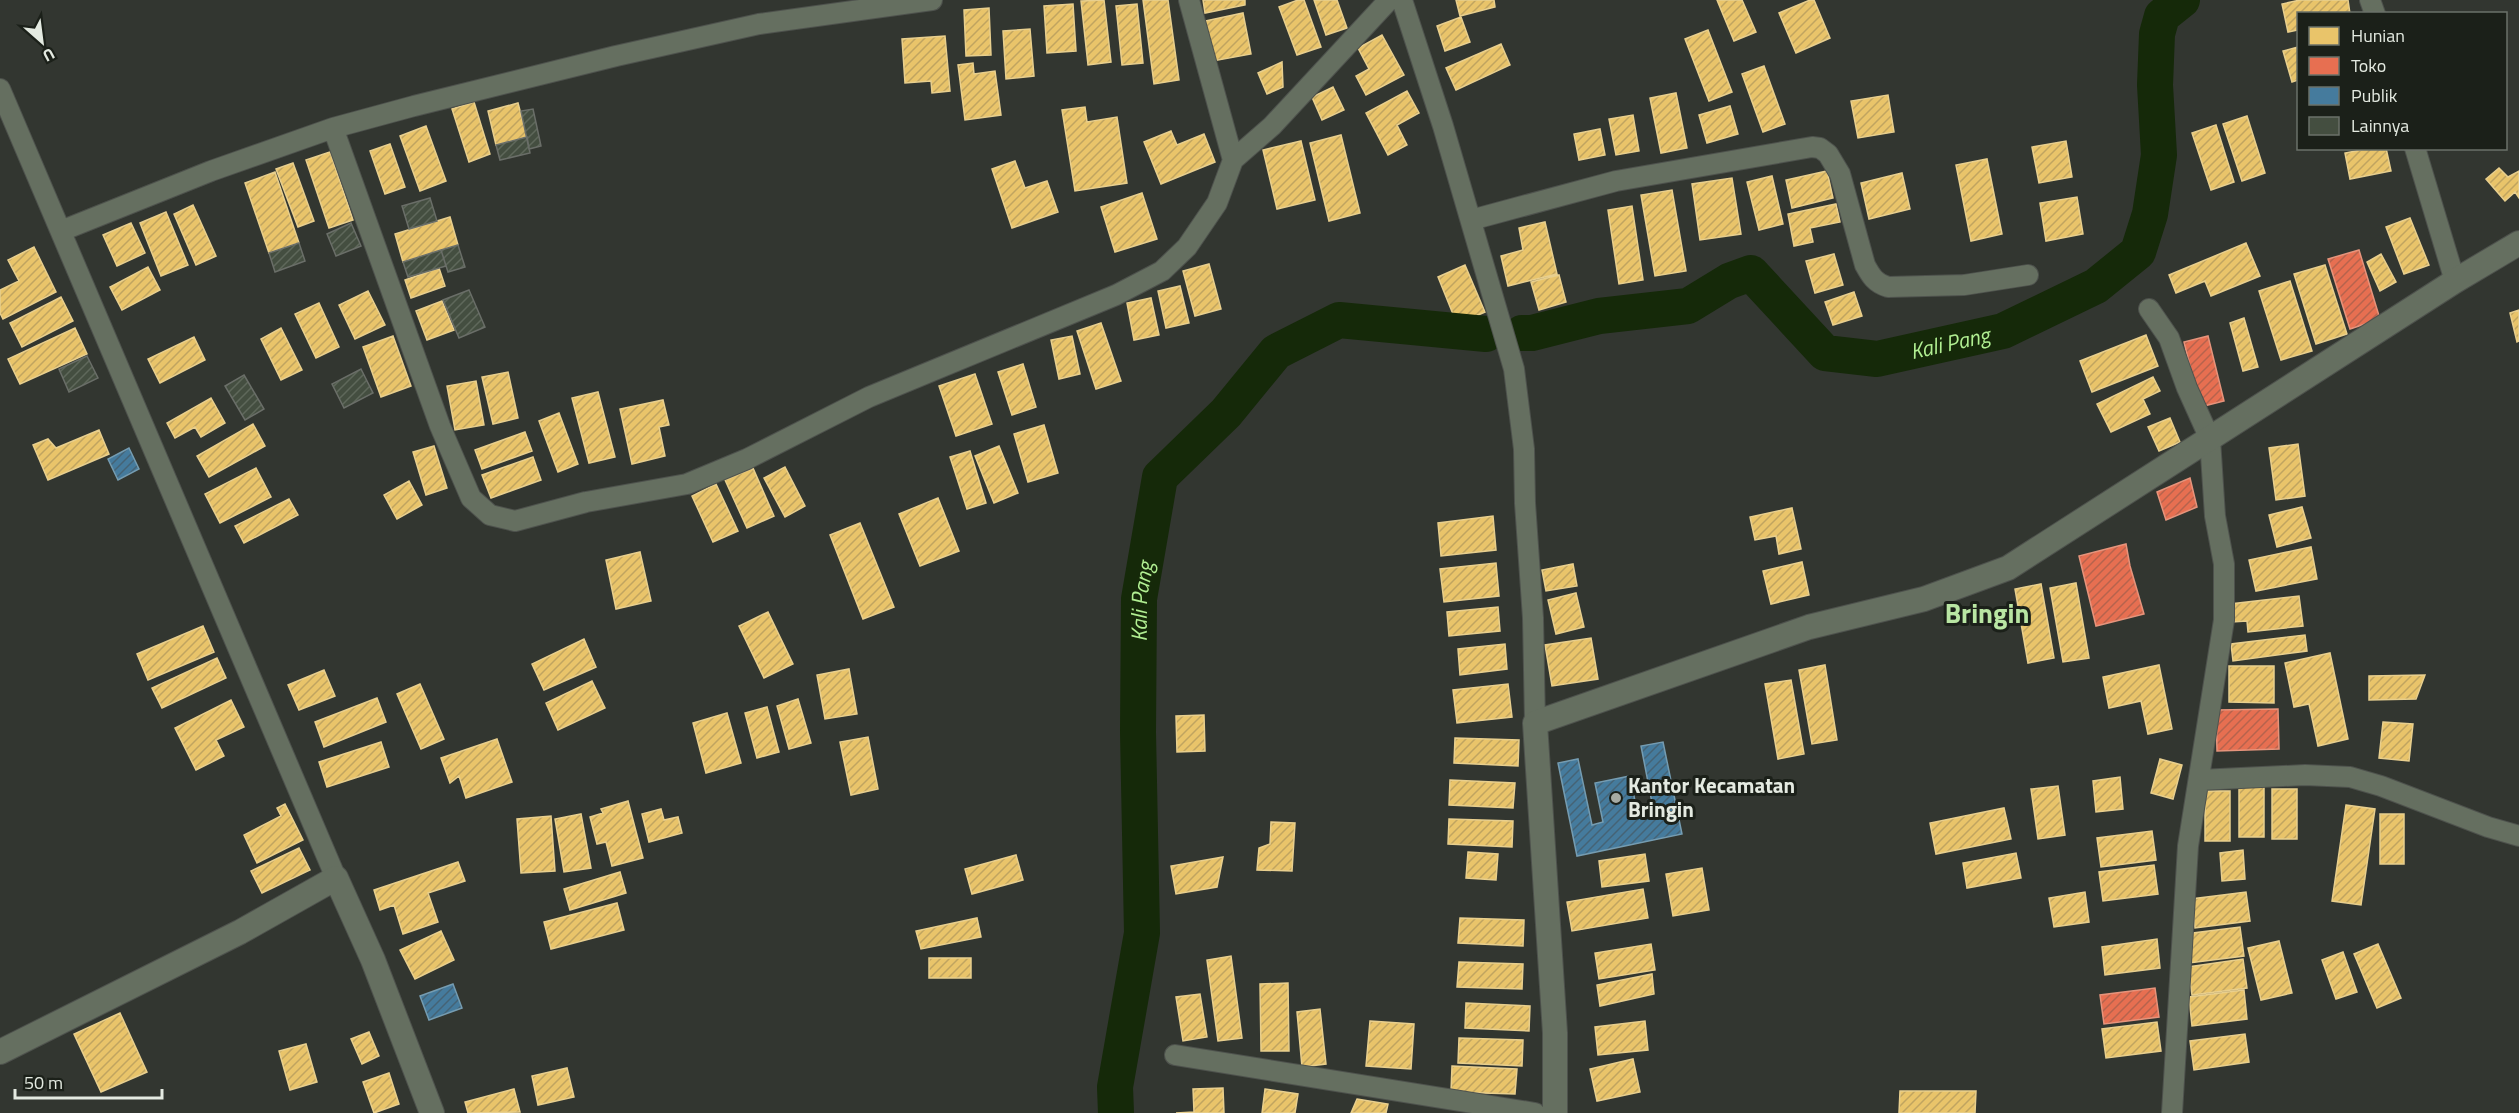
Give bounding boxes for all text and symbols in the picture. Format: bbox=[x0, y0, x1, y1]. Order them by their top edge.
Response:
north arrow bbox=[12, 12, 72, 72]
legend bbox=[2297, 12, 2507, 150]
text: Hunian bbox=[2351, 22, 2405, 49]
text: U bbox=[39, 42, 59, 68]
text: Toko bbox=[2351, 52, 2386, 79]
text: Publik bbox=[2351, 82, 2398, 109]
text: Lainnya bbox=[2351, 112, 2409, 139]
water label: Kali Pang bbox=[1907, 317, 1995, 368]
water label: Kali Pang bbox=[1122, 556, 1163, 642]
district label: Bringin bbox=[1945, 592, 2029, 633]
place label: Kantor Kecamatan Bringin bbox=[1628, 769, 1795, 825]
marker: Kantor Kecamatan Bringin bbox=[1609, 791, 1623, 805]
scale bar bbox=[15, 1062, 162, 1100]
text: 50 m bbox=[24, 1069, 63, 1096]

